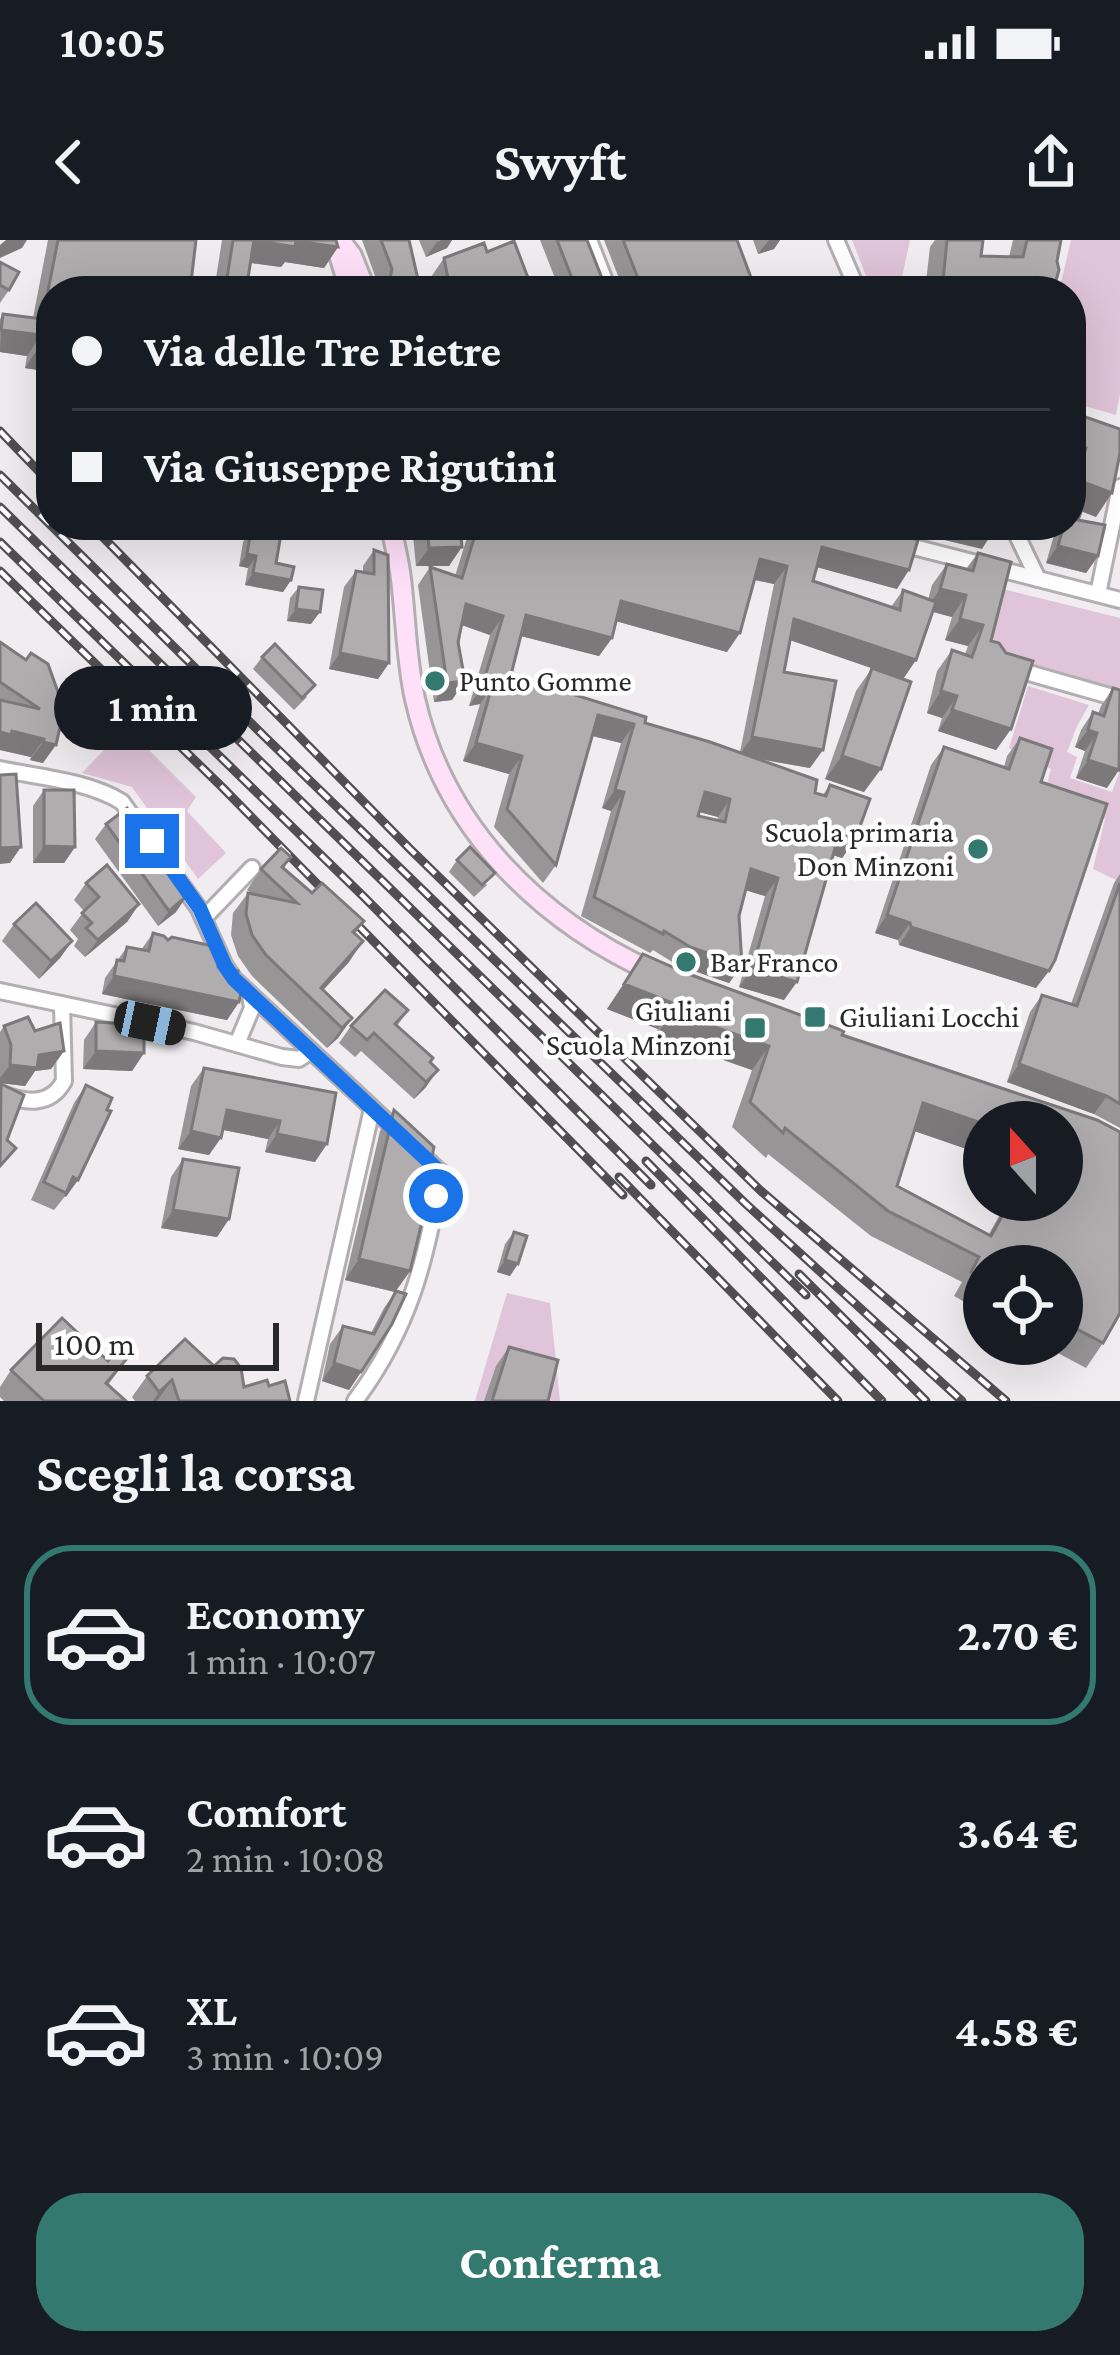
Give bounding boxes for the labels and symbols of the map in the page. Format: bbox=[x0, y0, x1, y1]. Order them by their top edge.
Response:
place label: Punto Gomme bbox=[459, 664, 632, 697]
callout: 1 min bbox=[53, 667, 251, 751]
marker: Punto Gomme bbox=[422, 668, 448, 694]
route end bbox=[125, 814, 179, 868]
place label: Scuola primaria Don Minzoni bbox=[765, 815, 954, 882]
marker: Scuola primaria Don Minzoni bbox=[965, 836, 991, 862]
place label: Bar Franco bbox=[710, 945, 838, 978]
marker: Bar Franco bbox=[673, 949, 699, 975]
place label: Giuliani Scuola Minzoni bbox=[546, 994, 731, 1061]
car bbox=[111, 998, 189, 1048]
place label: Giuliani Locchi bbox=[839, 1000, 1020, 1033]
marker: Giuliani Locchi bbox=[802, 1004, 828, 1030]
marker: Giuliani Scuola Minzoni bbox=[742, 1015, 768, 1041]
north arrow bbox=[963, 1101, 1083, 1221]
route start bbox=[409, 1169, 463, 1223]
scale bar bbox=[36, 1317, 279, 1370]

